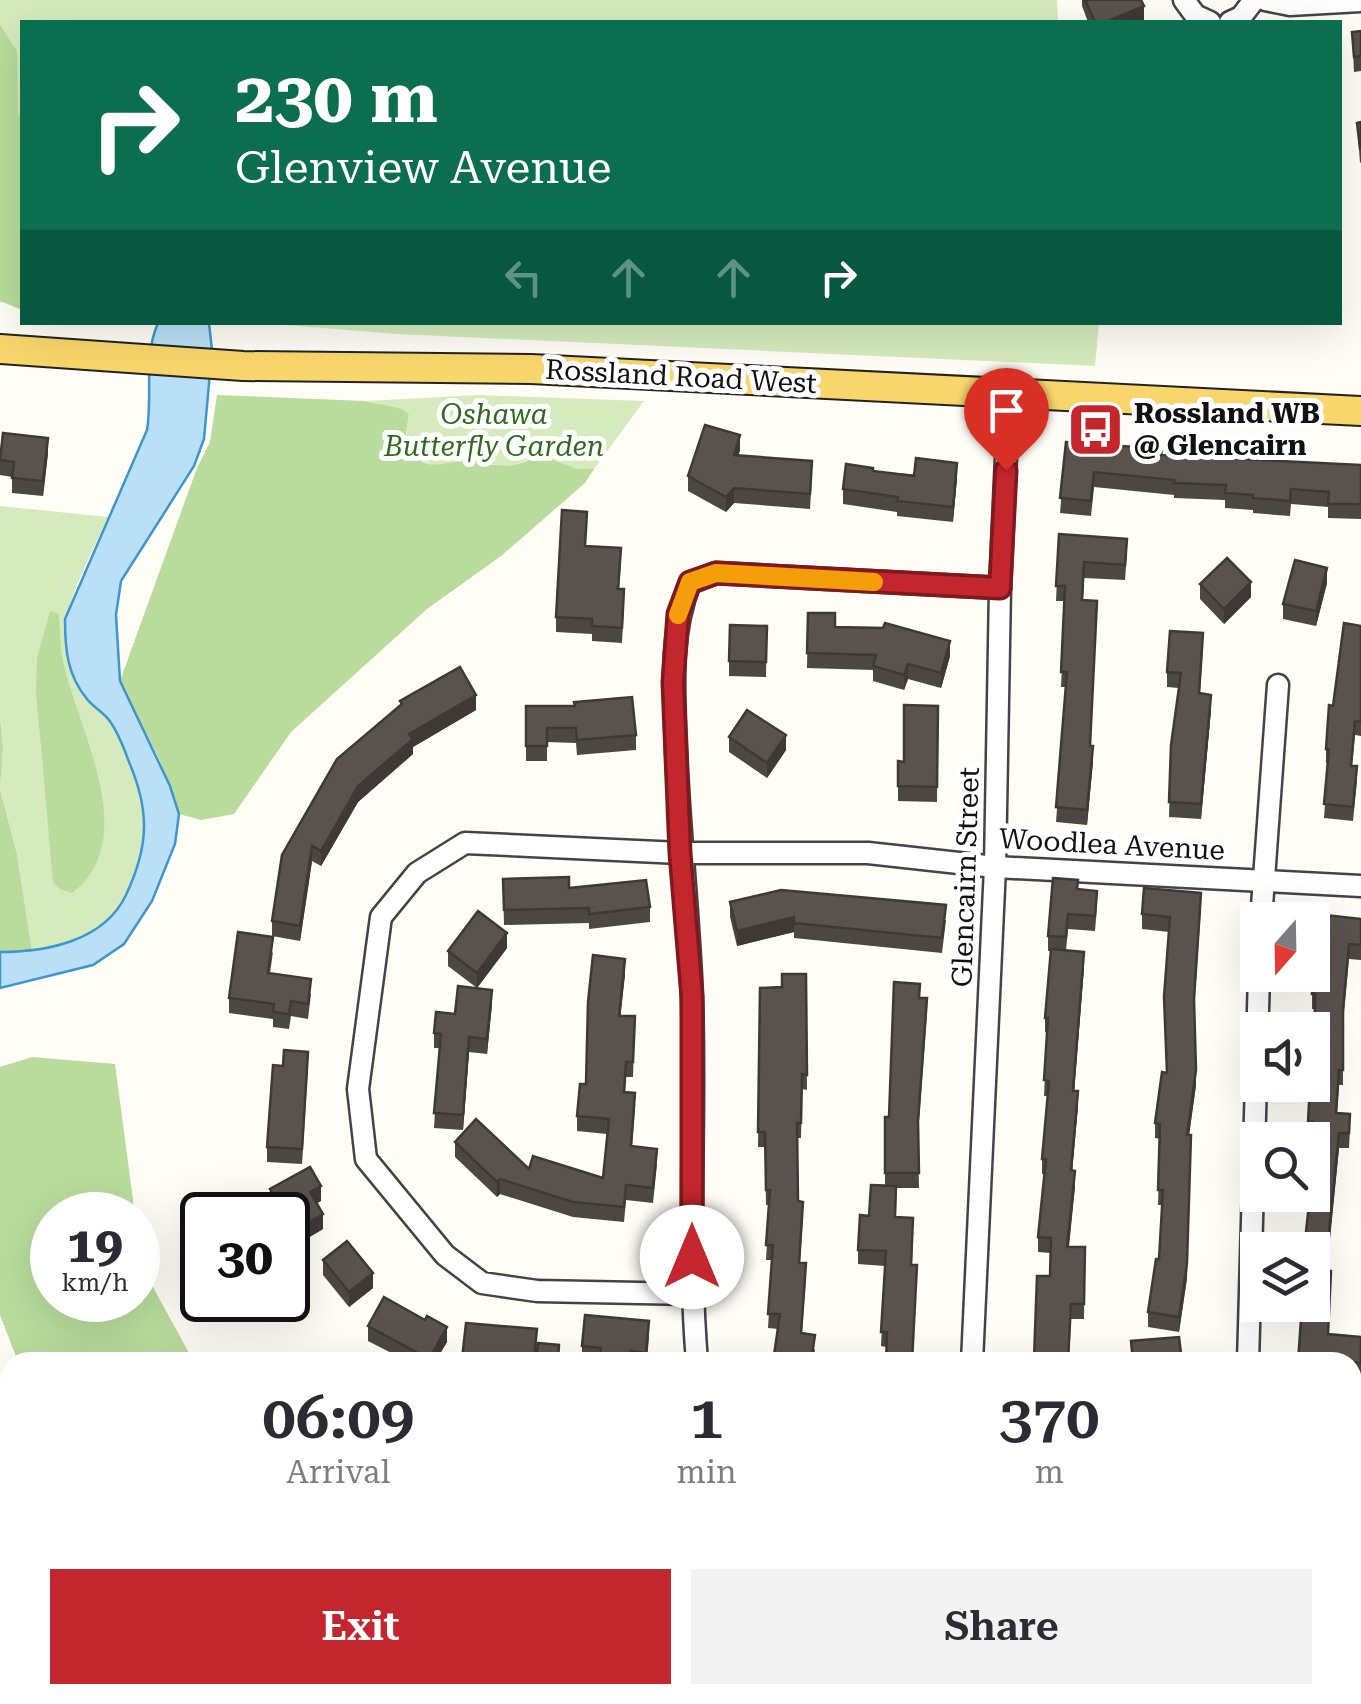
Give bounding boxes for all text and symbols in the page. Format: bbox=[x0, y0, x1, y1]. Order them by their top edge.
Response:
text: 230 m bbox=[235, 57, 438, 139]
icon: right bbox=[70, 60, 200, 190]
text: Glenview Avenue bbox=[235, 141, 612, 194]
icon: left bbox=[496, 250, 551, 305]
icon: ahead bbox=[601, 250, 656, 305]
icon: ahead bbox=[706, 250, 761, 305]
icon: right bbox=[811, 250, 866, 305]
street label: Rossland Road West bbox=[544, 353, 818, 400]
pin bbox=[964, 368, 1049, 471]
icon: arrive bbox=[979, 383, 1034, 438]
place label: Rossland WB @ Glencairn bbox=[1134, 397, 1320, 462]
park label: Oshawa Butterfly Garden bbox=[383, 398, 604, 463]
bus stop icon: Rossland WB @ Glencairn bbox=[1065, 399, 1125, 459]
street label: Glencairn Street bbox=[945, 766, 986, 988]
street label: Woodlea Avenue bbox=[998, 822, 1226, 867]
north arrow bbox=[1240, 902, 1330, 992]
map controls bbox=[1240, 902, 1330, 1322]
button: sound bbox=[1240, 1012, 1330, 1102]
button: search bbox=[1240, 1122, 1330, 1212]
speed limit sign: 30 bbox=[180, 1192, 310, 1322]
position arrow bbox=[640, 1205, 744, 1309]
text: 19 bbox=[67, 1216, 123, 1274]
button: layers bbox=[1240, 1232, 1330, 1322]
text: km/h bbox=[62, 1268, 128, 1297]
text: 06:09 bbox=[262, 1382, 414, 1453]
text: 1 bbox=[690, 1382, 723, 1453]
text: 370 bbox=[999, 1382, 1100, 1453]
text: Arrival bbox=[286, 1453, 390, 1491]
text: min bbox=[677, 1453, 737, 1491]
text: m bbox=[1035, 1453, 1064, 1491]
button: Exit bbox=[50, 1569, 671, 1684]
button: Share bbox=[691, 1569, 1312, 1684]

